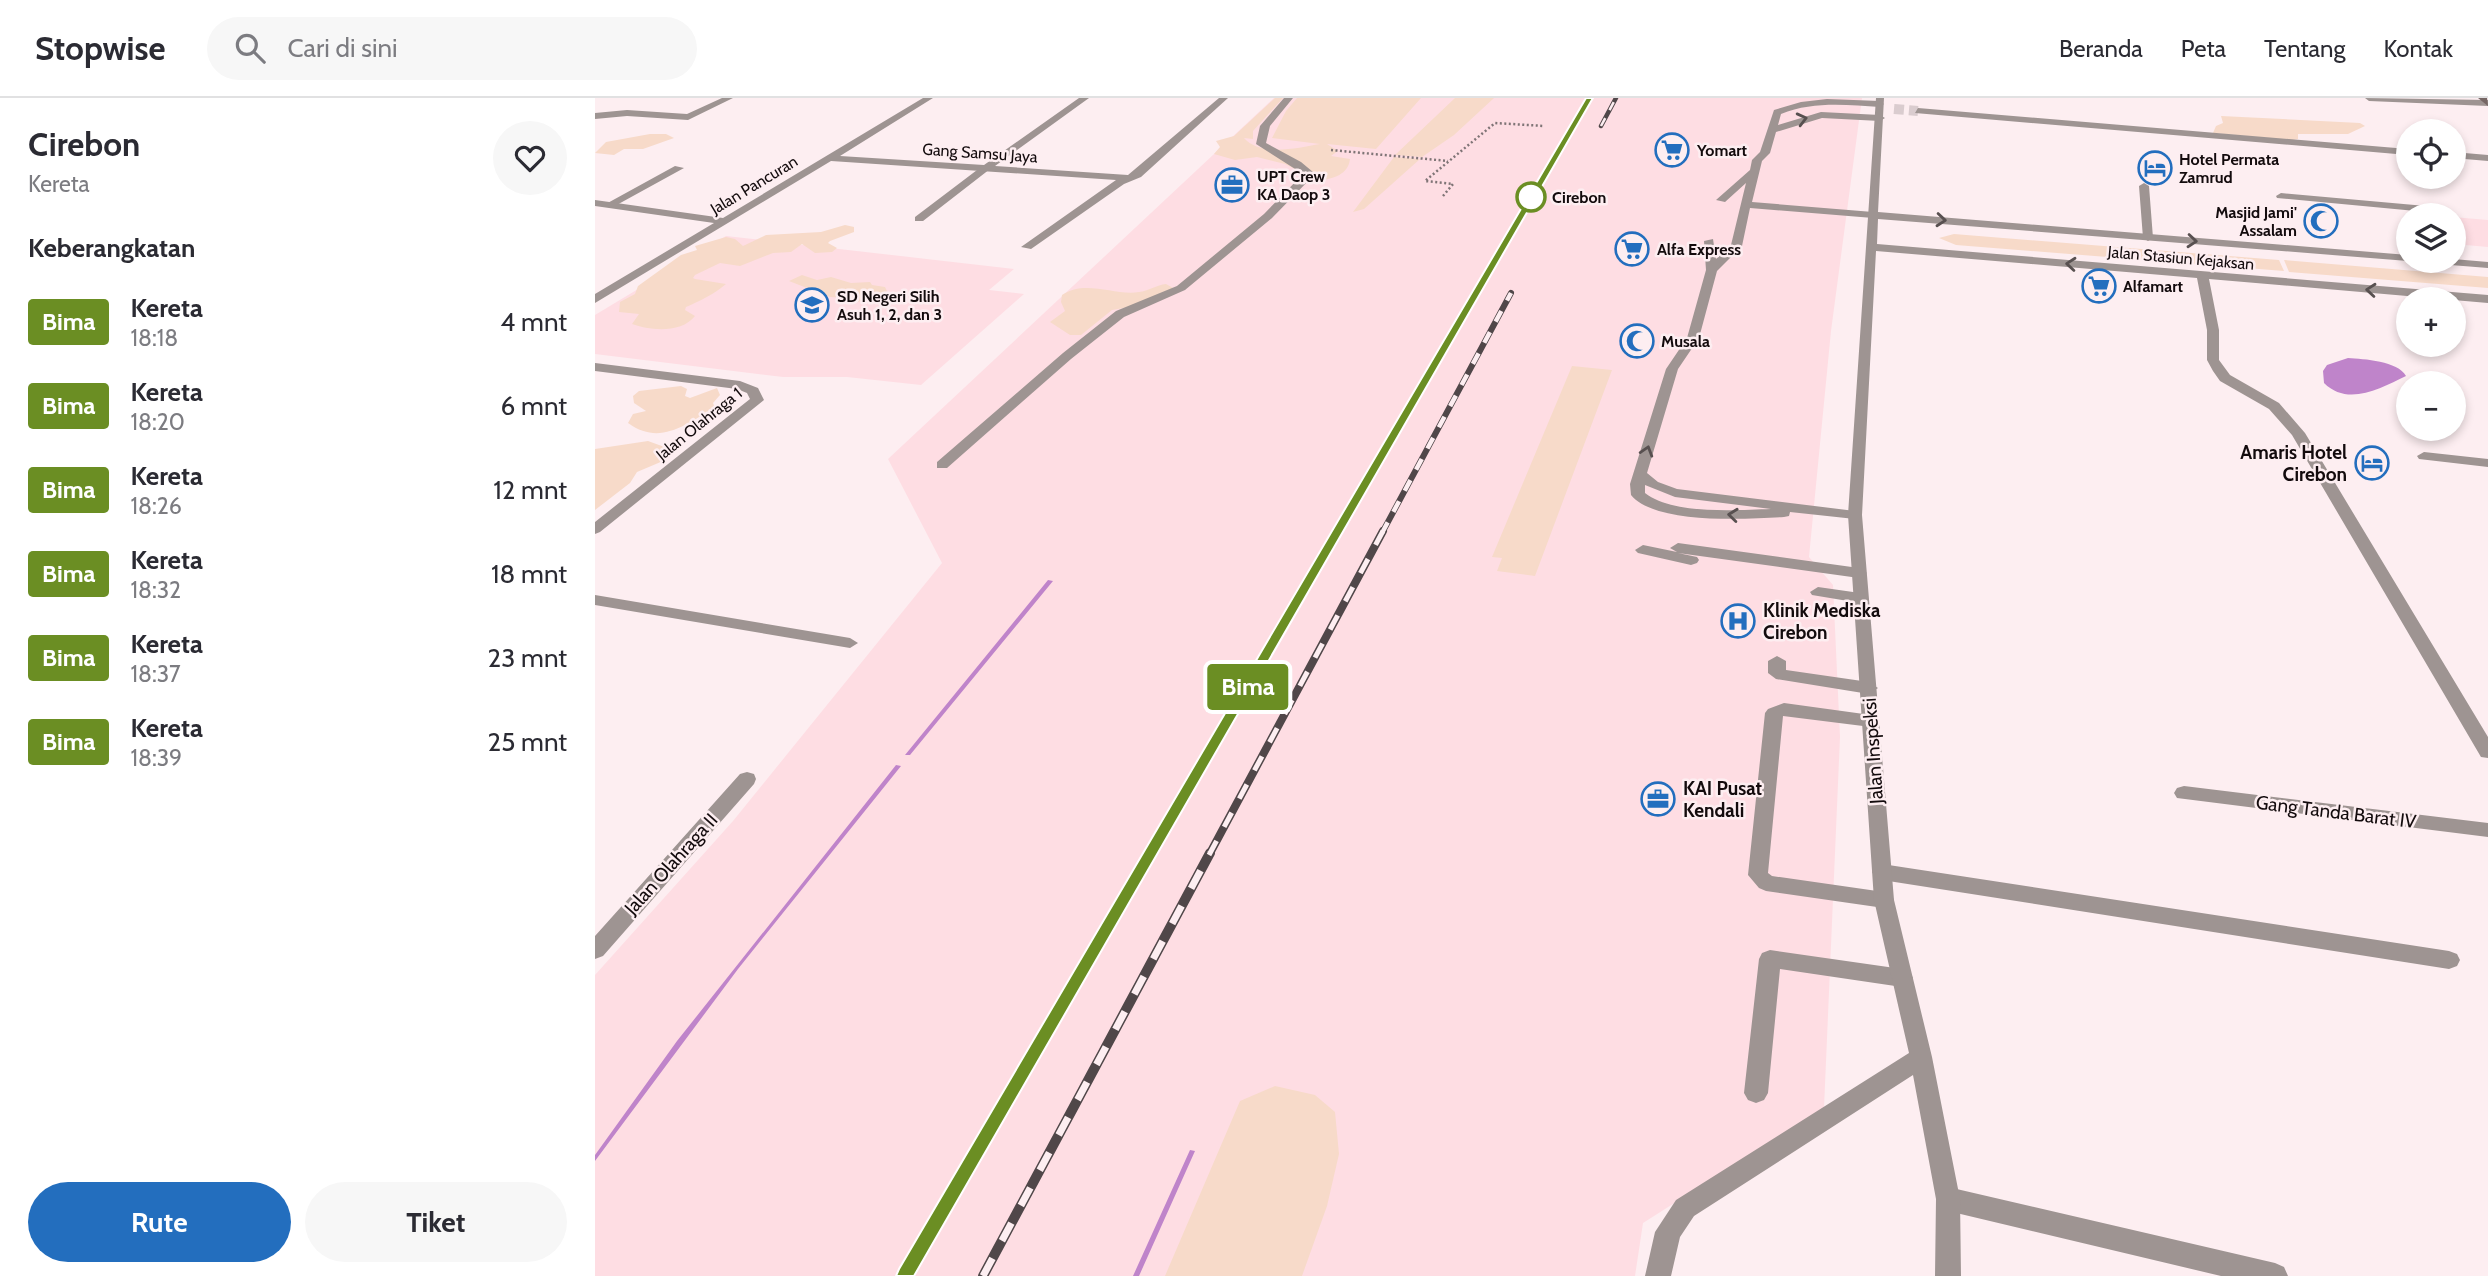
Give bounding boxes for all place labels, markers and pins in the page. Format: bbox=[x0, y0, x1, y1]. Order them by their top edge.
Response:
supermarket icon: Yomart bbox=[1653, 131, 1691, 169]
place label: Yomart bbox=[1696, 141, 1748, 160]
hotel icon: Hotel Permata Zamrud bbox=[2136, 149, 2174, 187]
place label: Hotel Permata Zamrud bbox=[2179, 150, 2279, 187]
office icon: UPT Crew KA Daop 3 bbox=[1213, 166, 1251, 204]
place label: UPT Crew KA Daop 3 bbox=[1257, 167, 1330, 204]
marker: Cirebon bbox=[1516, 182, 1546, 212]
place label: Cirebon bbox=[1552, 188, 1606, 207]
mosque icon: Masjid Jami' Assalam bbox=[2302, 202, 2340, 240]
place label: Masjid Jami' Assalam bbox=[2215, 203, 2297, 240]
supermarket icon: Alfa Express bbox=[1613, 230, 1651, 268]
place label: Alfa Express bbox=[1657, 240, 1741, 259]
supermarket icon: Alfamart bbox=[2080, 267, 2118, 305]
place label: Alfamart bbox=[2123, 277, 2183, 296]
school or university icon: SD Negeri Silih Asuh 1, 2, dan 3 bbox=[793, 286, 831, 324]
place label: SD Negeri Silih Asuh 1, 2, dan 3 bbox=[837, 287, 942, 324]
mosque icon: Musala bbox=[1618, 322, 1656, 360]
place label: Musala bbox=[1661, 332, 1710, 351]
place label: Amaris Hotel Cirebon bbox=[2240, 441, 2347, 486]
hotel icon: Amaris Hotel Cirebon bbox=[2353, 444, 2391, 482]
place label: Klinik Mediska Cirebon bbox=[1763, 599, 1881, 644]
hospital icon: Klinik Mediska Cirebon bbox=[1719, 602, 1757, 640]
place label: KAI Pusat Kendali bbox=[1683, 777, 1762, 822]
office icon: KAI Pusat Kendali bbox=[1639, 780, 1677, 818]

